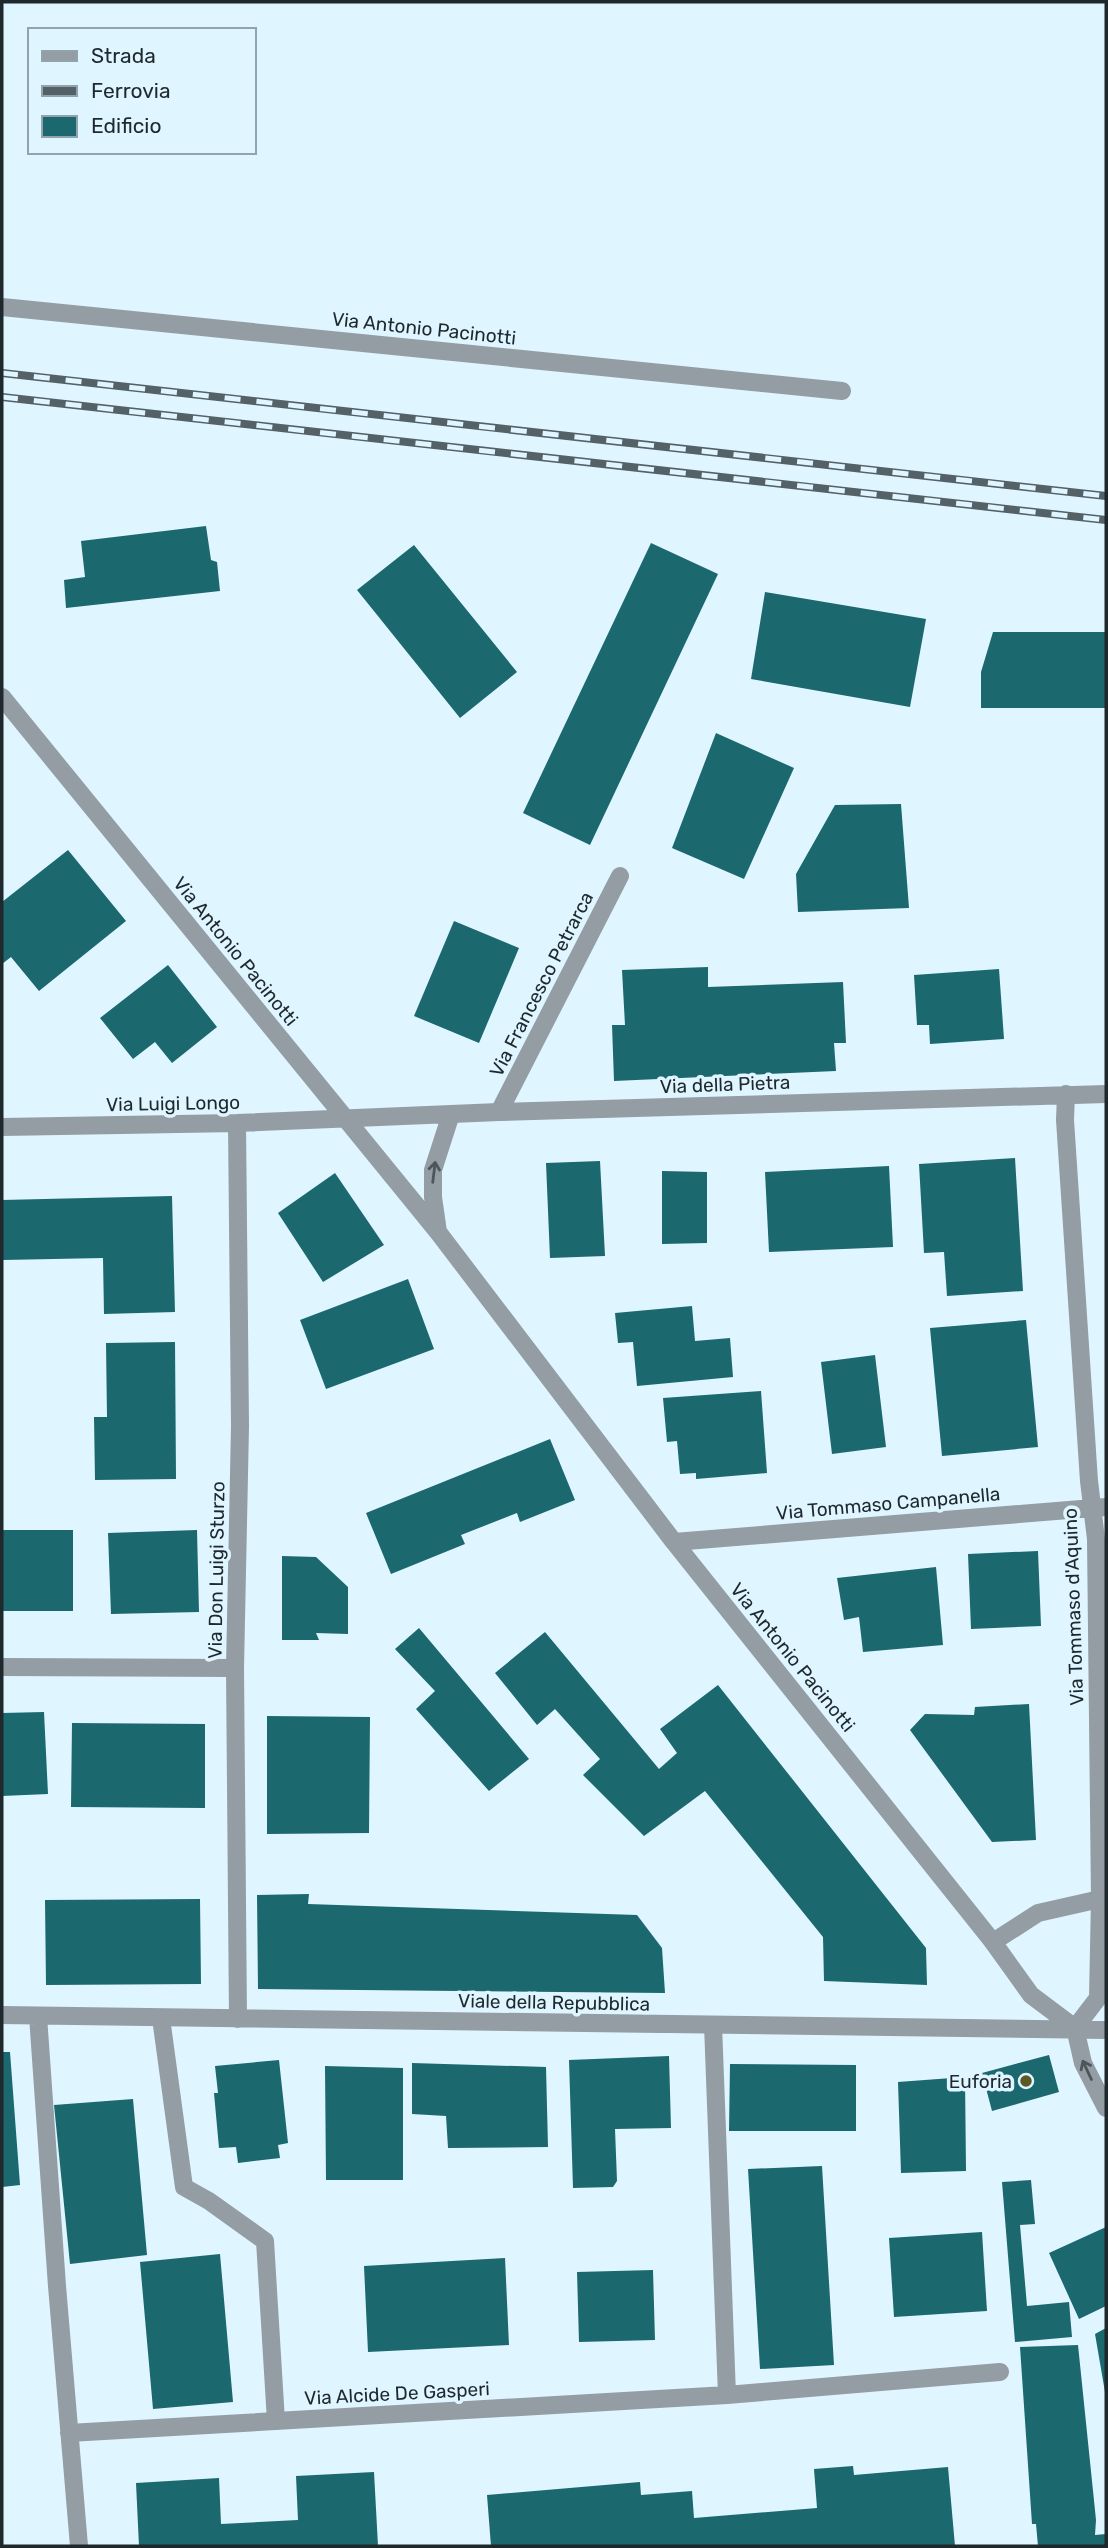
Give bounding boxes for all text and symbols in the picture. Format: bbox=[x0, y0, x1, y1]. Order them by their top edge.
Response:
legend bbox=[28, 28, 256, 154]
text: Strada bbox=[91, 43, 156, 68]
text: Ferrovia bbox=[91, 78, 171, 103]
text: Edificio bbox=[91, 113, 161, 138]
street label: Via Antonio Pacinotti bbox=[331, 307, 517, 350]
street label: Via Antonio Pacinotti bbox=[168, 872, 303, 1030]
street label: Via Francesco Petrarca bbox=[485, 888, 598, 1081]
street label: Via della Pietra bbox=[659, 1071, 791, 1098]
street label: Via Luigi Longo bbox=[106, 1091, 240, 1116]
one-way arrow bbox=[428, 1161, 441, 1184]
street label: Via Don Luigi Sturzo bbox=[203, 1481, 230, 1659]
street label: Via Tommaso Campanella bbox=[775, 1482, 1001, 1525]
street label: Via Tommaso d'Aquino bbox=[1059, 1508, 1088, 1706]
street label: Via Antonio Pacinotti bbox=[725, 1578, 860, 1736]
street label: Viale della Repubblica bbox=[458, 1989, 650, 2016]
one-way arrow bbox=[1080, 2060, 1093, 2081]
place label: Euforia bbox=[949, 2070, 1012, 2093]
marker: Euforia bbox=[1018, 2073, 1034, 2089]
street label: Via Alcide De Gasperi bbox=[304, 2377, 490, 2410]

